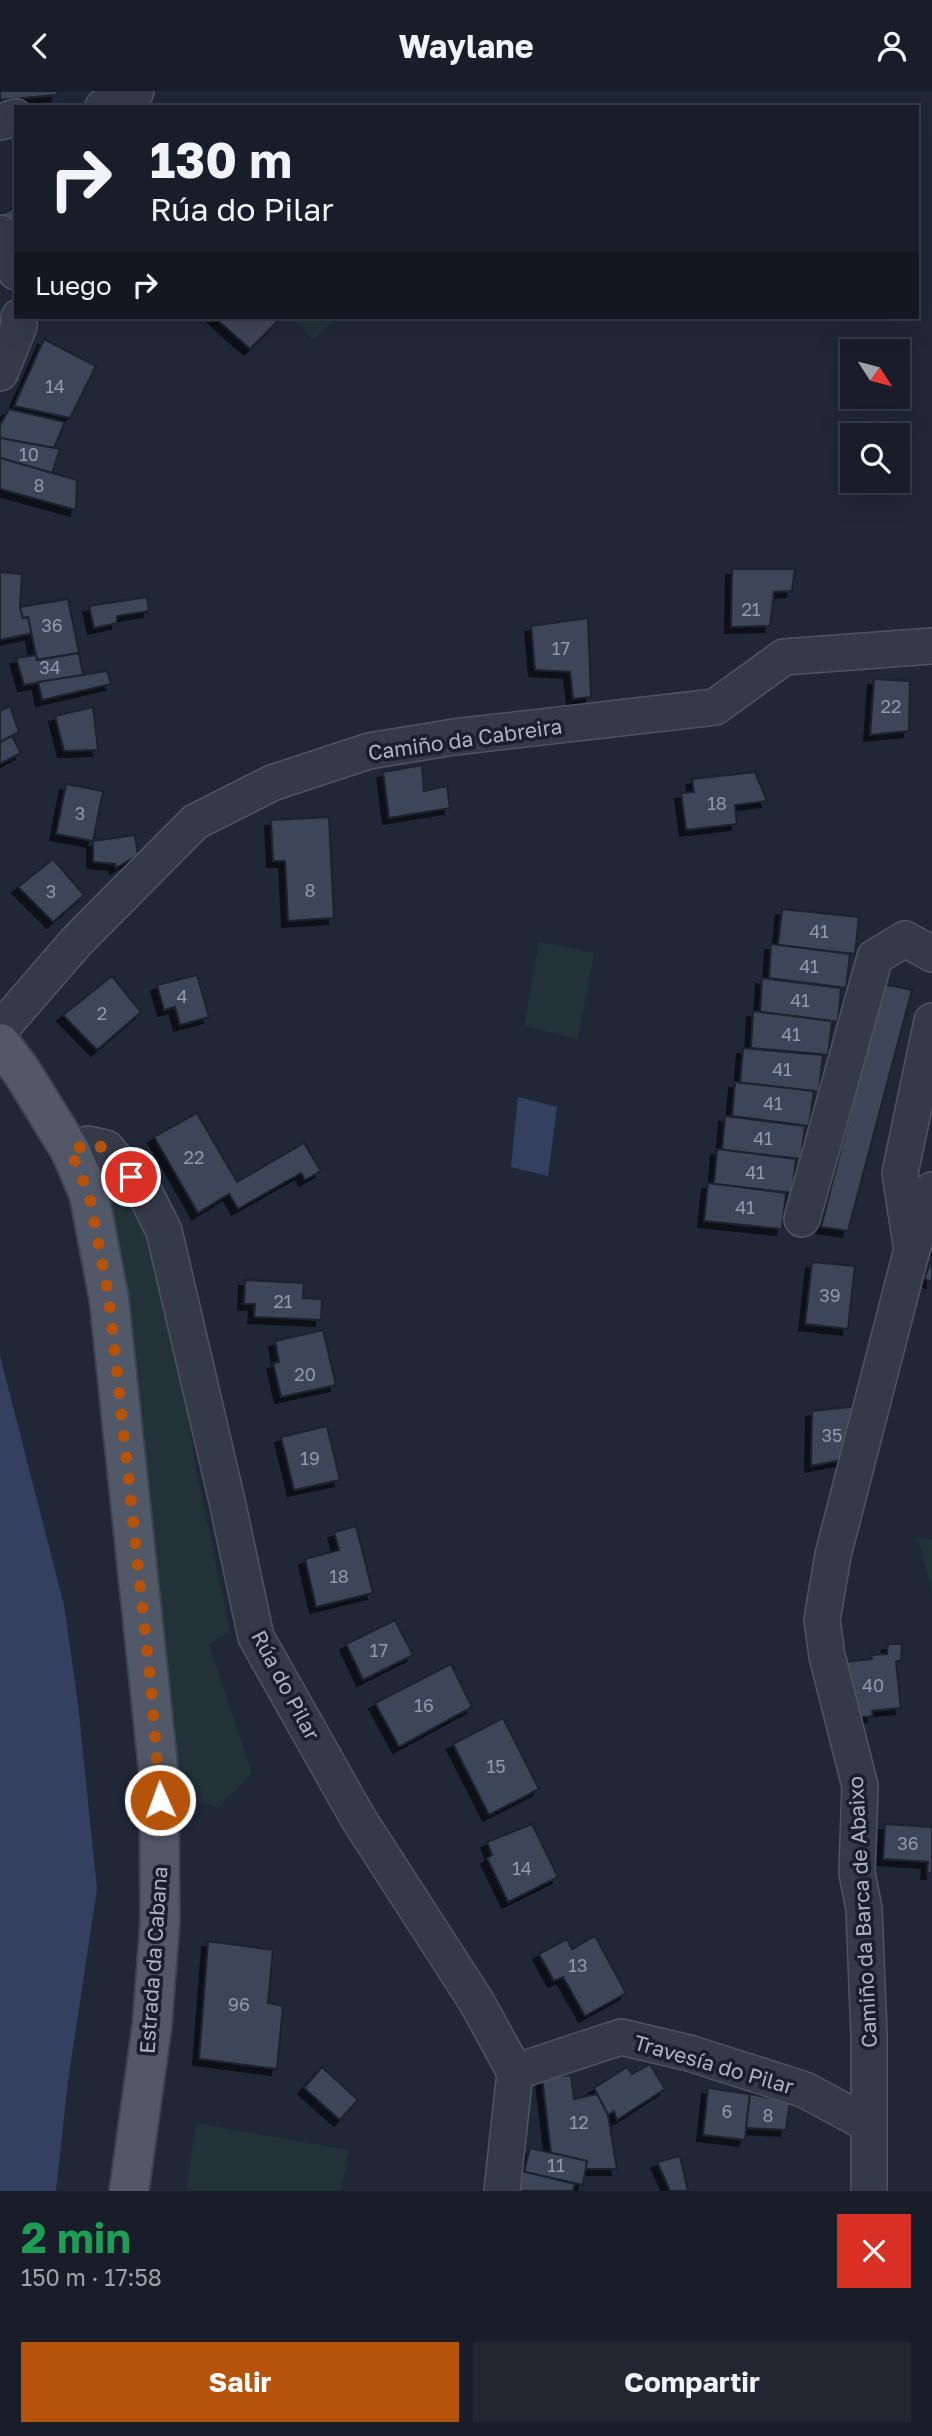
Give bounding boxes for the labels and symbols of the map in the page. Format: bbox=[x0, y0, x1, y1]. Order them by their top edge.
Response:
north arrow bbox=[840, 339, 910, 409]
house number: 14 bbox=[45, 375, 65, 397]
house number: 10 bbox=[19, 443, 39, 465]
house number: 8 bbox=[34, 474, 44, 496]
house number: 21 bbox=[741, 598, 761, 620]
house number: 36 bbox=[41, 614, 63, 636]
house number: 17 bbox=[552, 637, 570, 659]
house number: 34 bbox=[39, 656, 61, 678]
house number: 22 bbox=[881, 695, 901, 717]
street label: Camiño da Cabreira bbox=[366, 712, 564, 766]
house number: 18 bbox=[707, 792, 727, 814]
house number: 3 bbox=[75, 802, 85, 824]
house number: 8 bbox=[305, 879, 315, 901]
house number: 3 bbox=[46, 880, 56, 902]
house number: 41 bbox=[809, 920, 829, 942]
house number: 41 bbox=[799, 955, 819, 977]
house number: 4 bbox=[177, 985, 188, 1007]
house number: 41 bbox=[790, 989, 810, 1011]
house number: 2 bbox=[97, 1002, 107, 1024]
house number: 41 bbox=[781, 1023, 801, 1045]
house number: 41 bbox=[772, 1058, 792, 1080]
house number: 41 bbox=[763, 1092, 783, 1114]
house number: 41 bbox=[753, 1127, 773, 1149]
house number: 22 bbox=[184, 1146, 204, 1168]
pin bbox=[101, 1147, 161, 1207]
house number: 41 bbox=[745, 1161, 765, 1183]
house number: 41 bbox=[735, 1196, 755, 1218]
house number: 39 bbox=[819, 1284, 841, 1306]
house number: 21 bbox=[273, 1290, 293, 1312]
house number: 20 bbox=[294, 1363, 316, 1385]
house number: 35 bbox=[822, 1424, 842, 1446]
house number: 19 bbox=[300, 1447, 320, 1469]
house number: 18 bbox=[329, 1565, 349, 1587]
street label: Rúa do Pilar bbox=[246, 1626, 326, 1744]
house number: 17 bbox=[370, 1639, 388, 1661]
house number: 40 bbox=[862, 1674, 884, 1696]
house number: 16 bbox=[414, 1694, 434, 1716]
house number: 15 bbox=[486, 1755, 506, 1777]
position arrow bbox=[123, 1763, 197, 1837]
street label: Camiño da Barca de Abaixo bbox=[842, 1775, 882, 2049]
house number: 36 bbox=[897, 1832, 919, 1854]
house number: 14 bbox=[512, 1857, 532, 1879]
street label: Estrada da Cabana bbox=[133, 1865, 173, 2055]
house number: 13 bbox=[568, 1954, 588, 1976]
house number: 96 bbox=[228, 1993, 250, 2015]
street label: Travesía do Pilar bbox=[631, 2029, 797, 2099]
house number: 6 bbox=[722, 2100, 732, 2122]
house number: 8 bbox=[763, 2104, 773, 2126]
house number: 12 bbox=[569, 2111, 589, 2133]
house number: 11 bbox=[547, 2154, 565, 2176]

